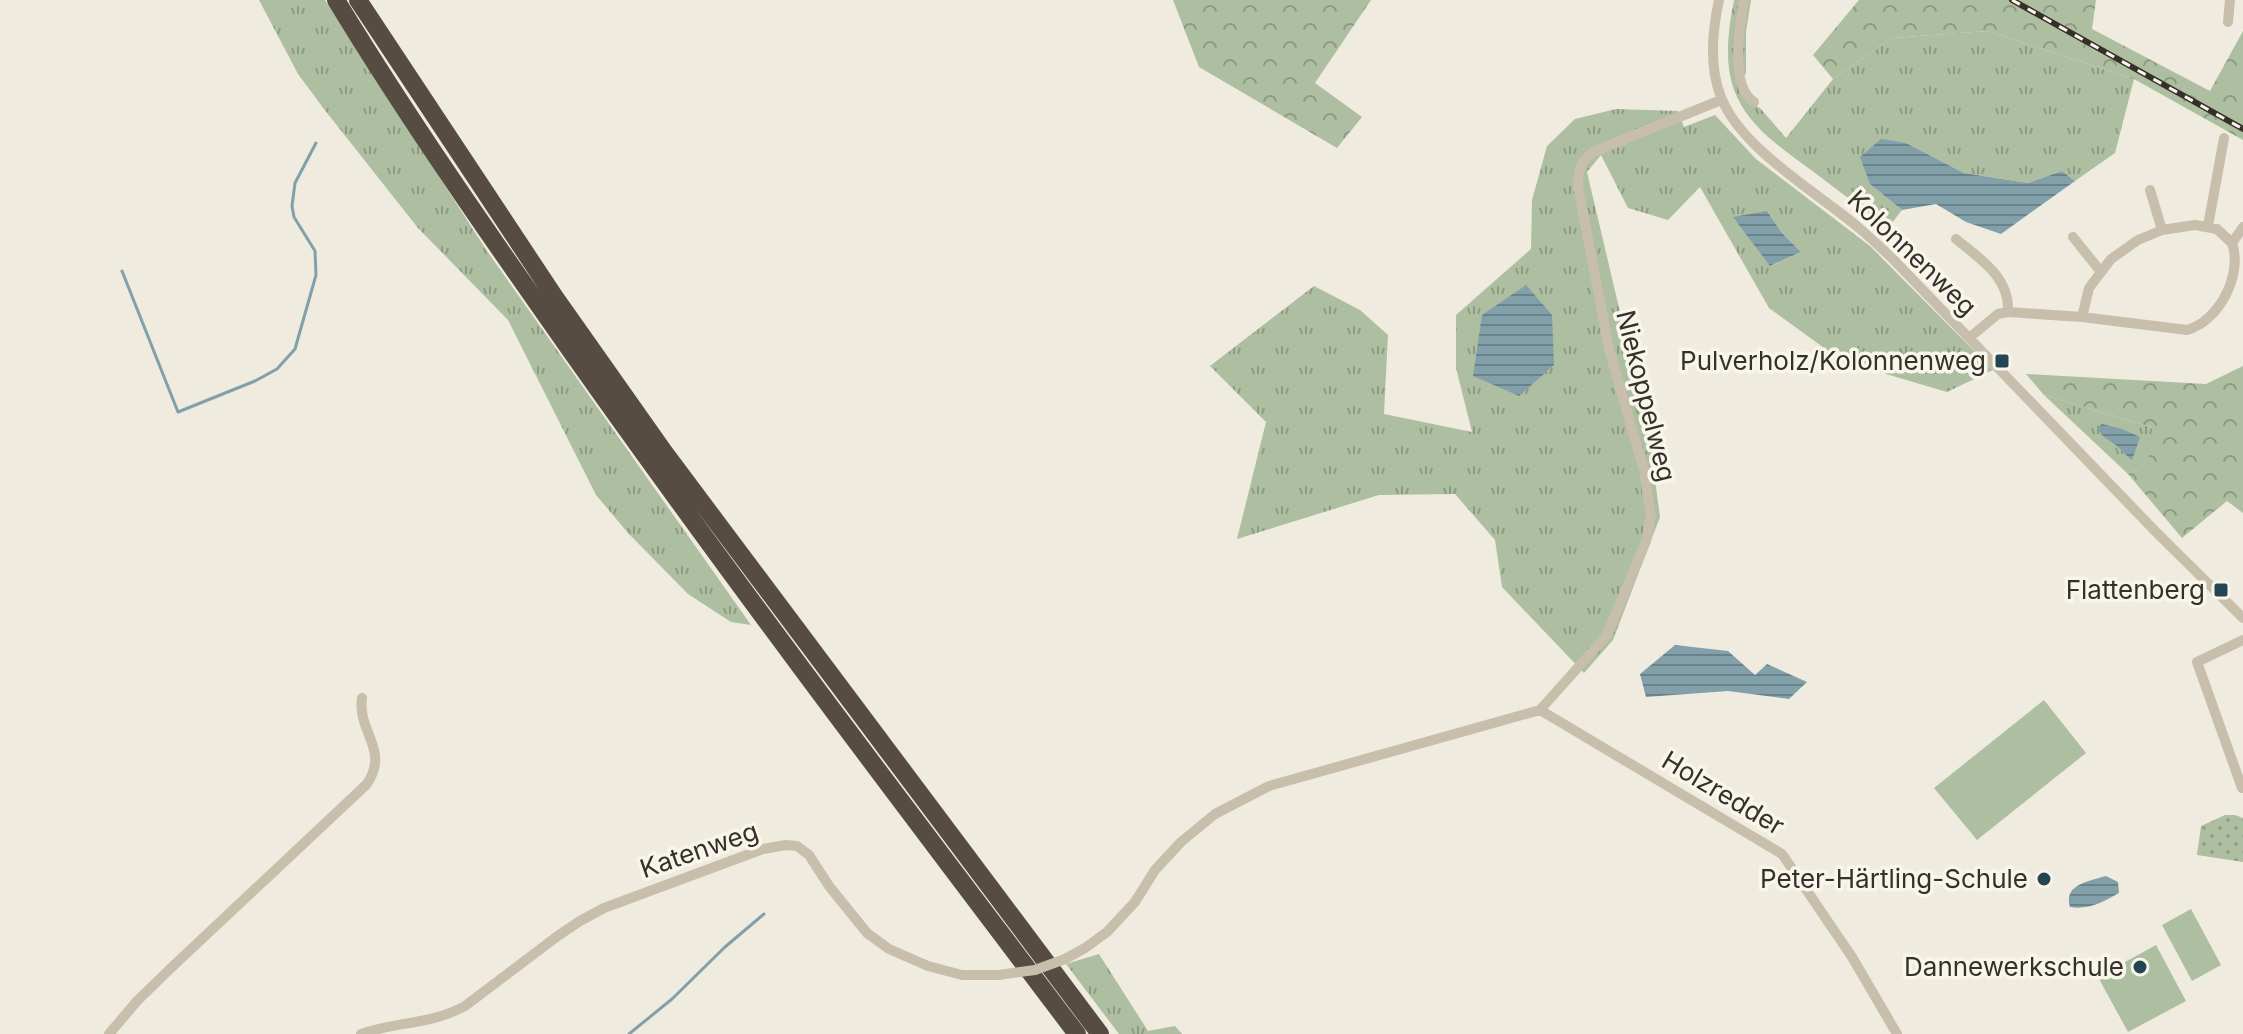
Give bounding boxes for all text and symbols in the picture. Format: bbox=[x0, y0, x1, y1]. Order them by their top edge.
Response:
street label: Kolonnenweg bbox=[1841, 183, 1983, 322]
street label: Niekoppelweg bbox=[1610, 307, 1683, 485]
place label: Pulverholz/Kolonnenweg bbox=[1680, 345, 1986, 376]
marker: Pulverholz/Kolonnenweg bbox=[1993, 352, 2011, 370]
place label: Flattenberg bbox=[2066, 574, 2205, 605]
marker: Flattenberg bbox=[2212, 581, 2230, 599]
street label: Holzredder bbox=[1657, 744, 1790, 841]
street label: Katenweg bbox=[636, 815, 762, 884]
place label: Peter-Härtling-Schule bbox=[1760, 863, 2028, 894]
marker: Peter-Härtling-Schule bbox=[2035, 870, 2053, 888]
place label: Dannewerkschule bbox=[1904, 951, 2124, 982]
marker: Dannewerkschule bbox=[2131, 958, 2149, 976]

